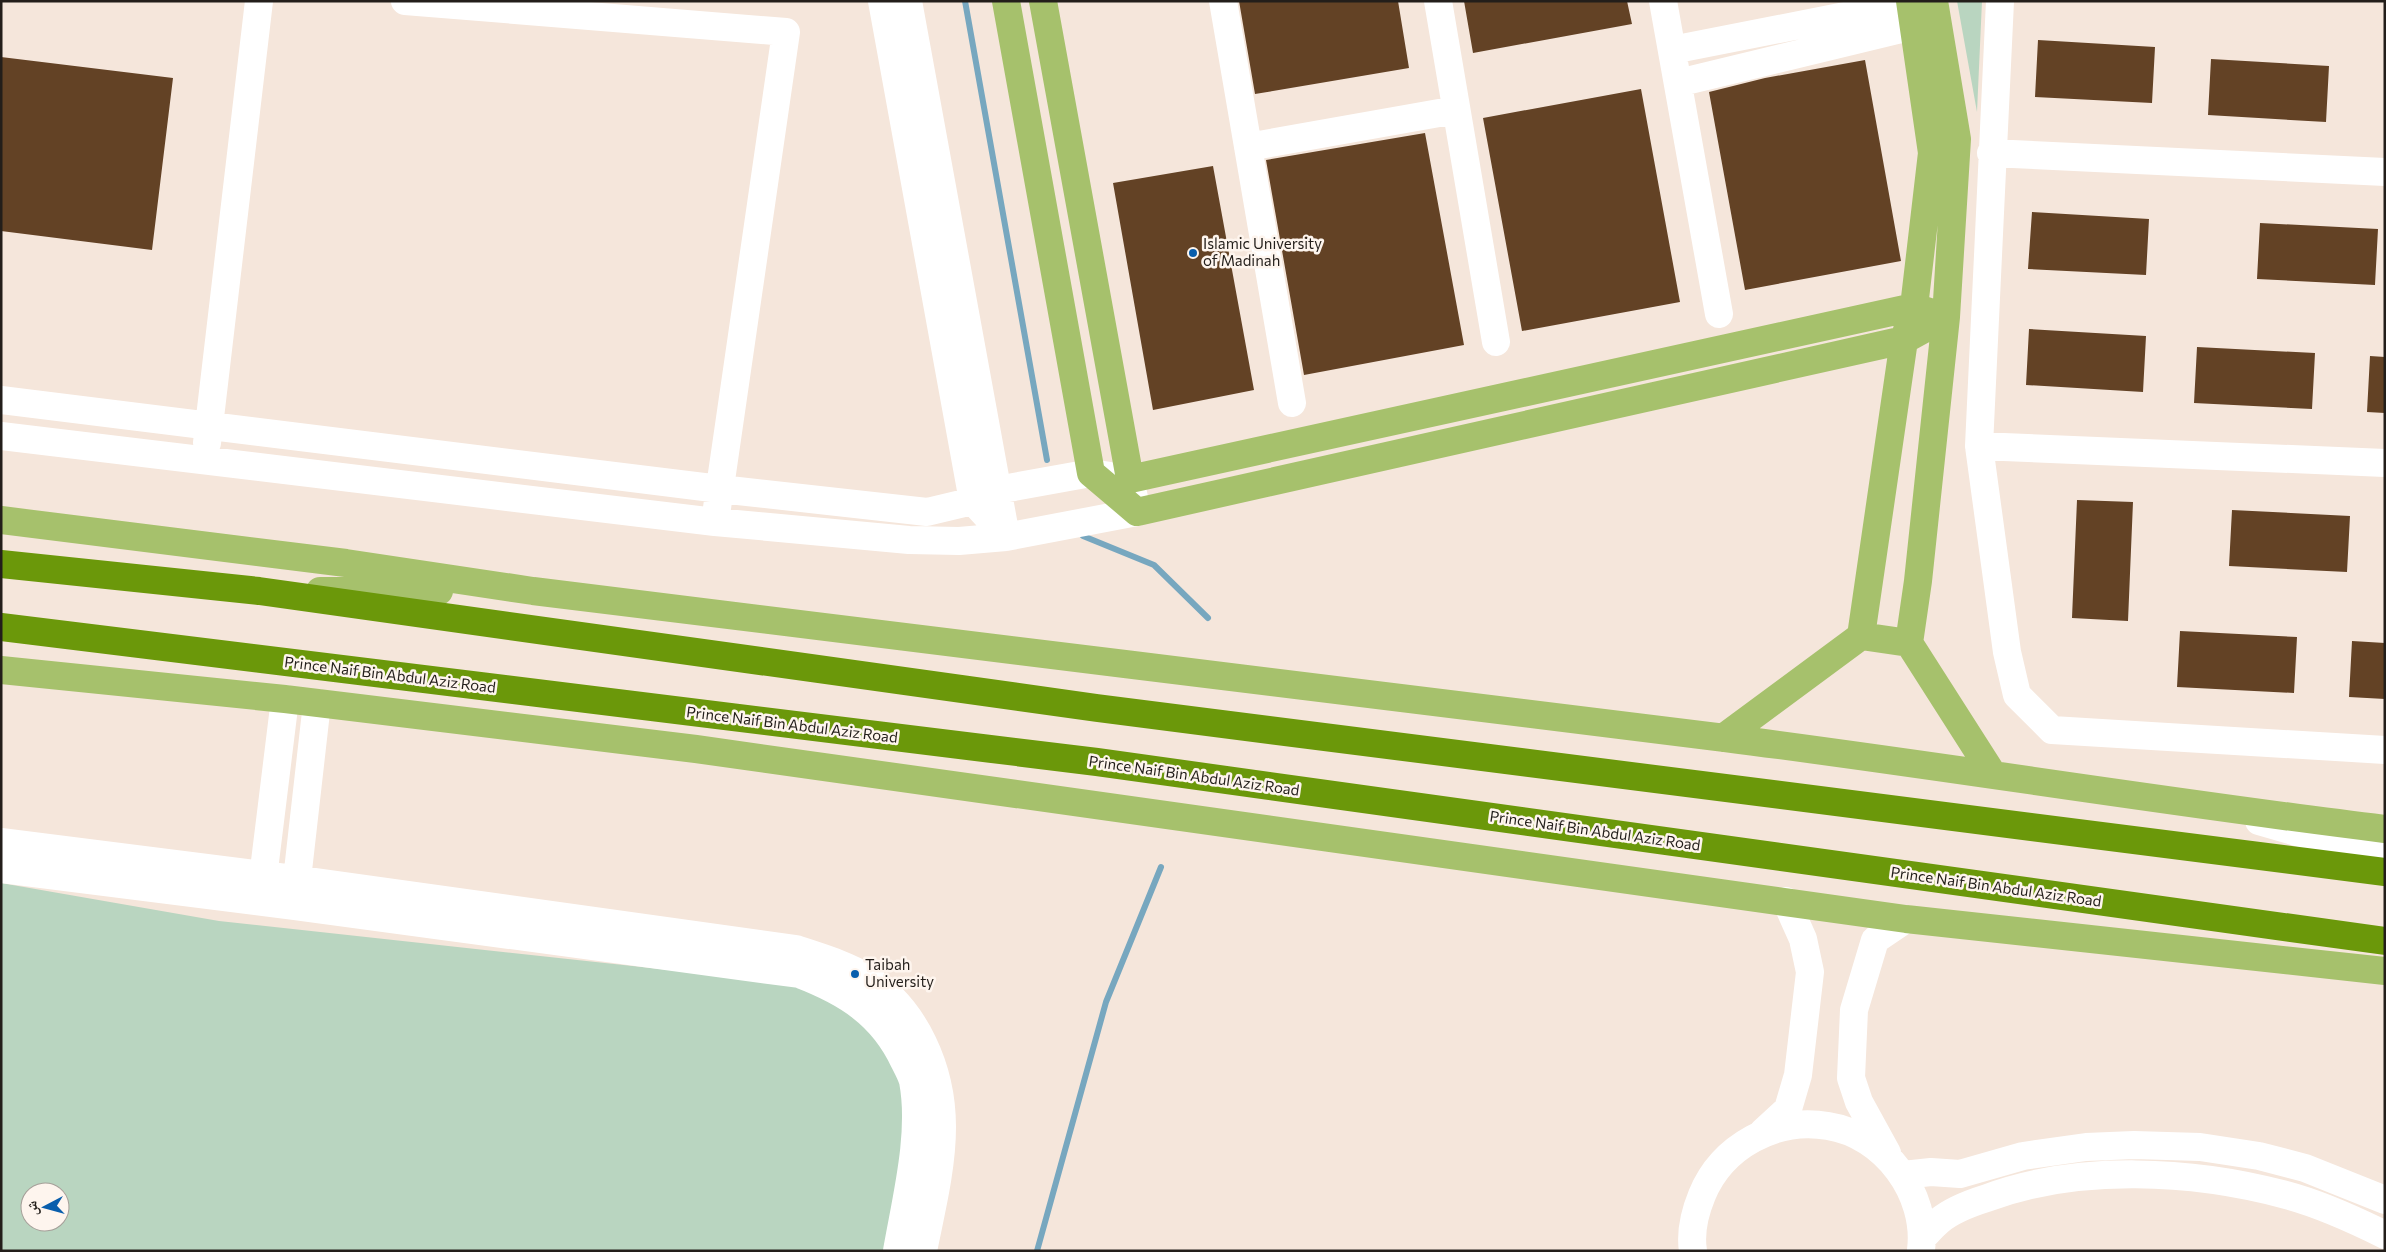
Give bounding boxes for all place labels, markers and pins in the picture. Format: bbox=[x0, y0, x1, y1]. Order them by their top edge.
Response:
place label: Islamic University of Madinah bbox=[1203, 234, 1322, 269]
marker: Islamic University of Madinah bbox=[1187, 247, 1199, 259]
place label: Taibah University bbox=[865, 955, 934, 990]
marker: Taibah University bbox=[849, 968, 861, 980]

